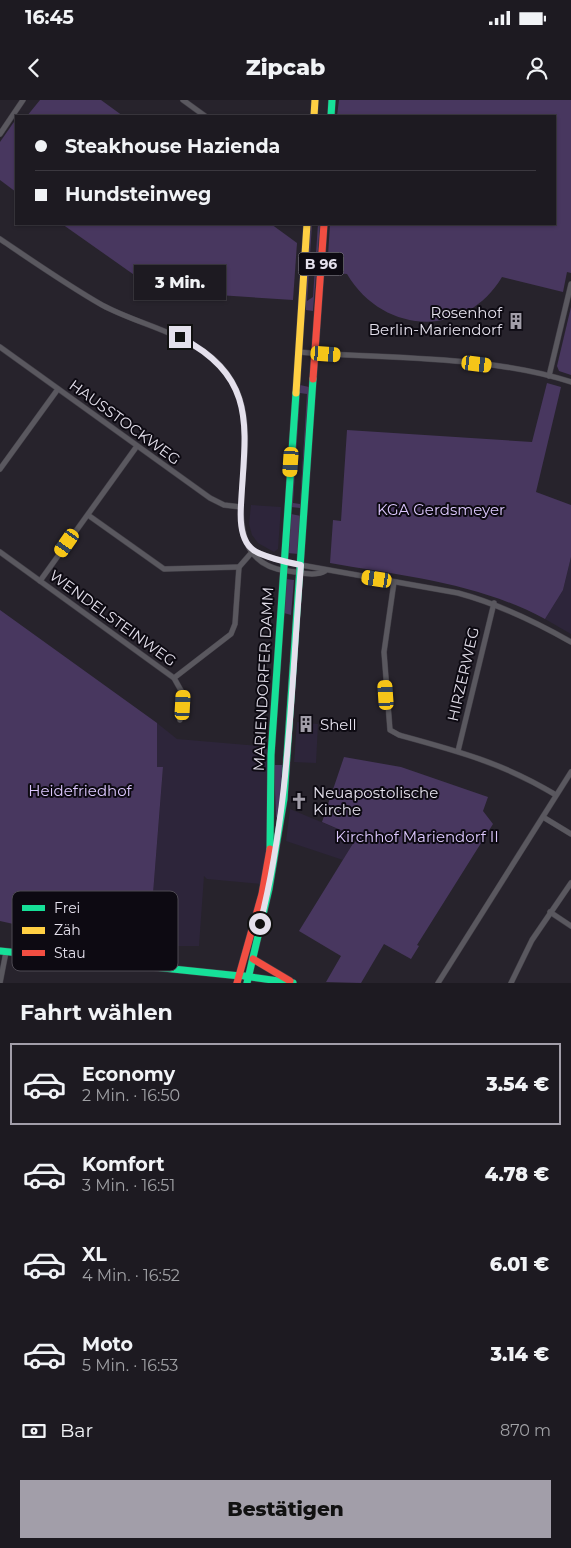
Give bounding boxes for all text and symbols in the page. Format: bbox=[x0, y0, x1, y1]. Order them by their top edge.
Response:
text: 16:45 bbox=[25, 6, 74, 29]
icon: back bbox=[20, 54, 48, 82]
text: Zipcab bbox=[246, 54, 325, 81]
icon: person bbox=[523, 54, 551, 82]
text: Steakhouse Hazienda bbox=[65, 135, 280, 158]
text: Hundsteinweg bbox=[65, 183, 211, 206]
road number: B 96 bbox=[298, 252, 344, 275]
callout: 3 Min. bbox=[134, 264, 226, 300]
text: 3 Min. bbox=[155, 273, 205, 292]
place label: Rosenhof Berlin-Mariendorf bbox=[369, 303, 503, 339]
building icon: Rosenhof Berlin-Mariendorf bbox=[506, 311, 526, 331]
route end bbox=[169, 326, 191, 348]
car bbox=[310, 345, 341, 363]
car bbox=[461, 355, 492, 373]
street label: HAUSSTOCKWEG bbox=[66, 375, 184, 469]
car bbox=[282, 447, 299, 477]
park label: KGA Gerdsmeyer bbox=[377, 500, 505, 519]
car bbox=[52, 526, 81, 560]
street label: WENDELSTEINWEG bbox=[46, 566, 180, 670]
car bbox=[361, 569, 392, 589]
street label: MARIENDORFER DAMM bbox=[249, 586, 277, 772]
street label: HIRZERWEG bbox=[443, 625, 483, 723]
car bbox=[377, 680, 394, 710]
car bbox=[174, 690, 191, 720]
building icon: Shell bbox=[296, 714, 316, 734]
place label: Shell bbox=[320, 715, 357, 734]
park label: Heidefriedhof bbox=[28, 781, 133, 800]
place label: Neuapostolische Kirche bbox=[313, 783, 438, 819]
church icon: Neuapostolische Kirche bbox=[289, 791, 309, 811]
park label: Kirchhof Mariendorf II bbox=[335, 827, 499, 846]
legend bbox=[12, 891, 178, 971]
text: Frei bbox=[54, 899, 80, 917]
route start bbox=[249, 913, 271, 935]
text: Zäh bbox=[54, 921, 81, 939]
text: Stau bbox=[54, 944, 86, 962]
text: Fahrt wählen bbox=[20, 999, 173, 1026]
icon: car bbox=[22, 1062, 67, 1107]
text: Economy bbox=[82, 1063, 175, 1086]
text: 3.54 € bbox=[486, 1073, 549, 1096]
text: 2 Min. · 16:50 bbox=[82, 1086, 180, 1105]
icon: car bbox=[22, 1152, 67, 1197]
text: Komfort bbox=[82, 1153, 164, 1176]
text: 4.78 € bbox=[485, 1163, 549, 1186]
text: 3 Min. · 16:51 bbox=[82, 1176, 175, 1195]
icon: car bbox=[22, 1242, 67, 1287]
text: XL bbox=[82, 1243, 107, 1266]
text: 6.01 € bbox=[490, 1253, 549, 1276]
text: 4 Min. · 16:52 bbox=[82, 1266, 180, 1285]
icon: car bbox=[22, 1332, 67, 1377]
text: Moto bbox=[82, 1333, 133, 1356]
text: 3.14 € bbox=[490, 1343, 549, 1366]
text: 5 Min. · 16:53 bbox=[82, 1356, 178, 1375]
icon: cash bbox=[20, 1417, 48, 1445]
text: Bar bbox=[60, 1419, 93, 1442]
text: 870 m bbox=[500, 1421, 551, 1440]
button: Bestätigen bbox=[20, 1480, 551, 1538]

